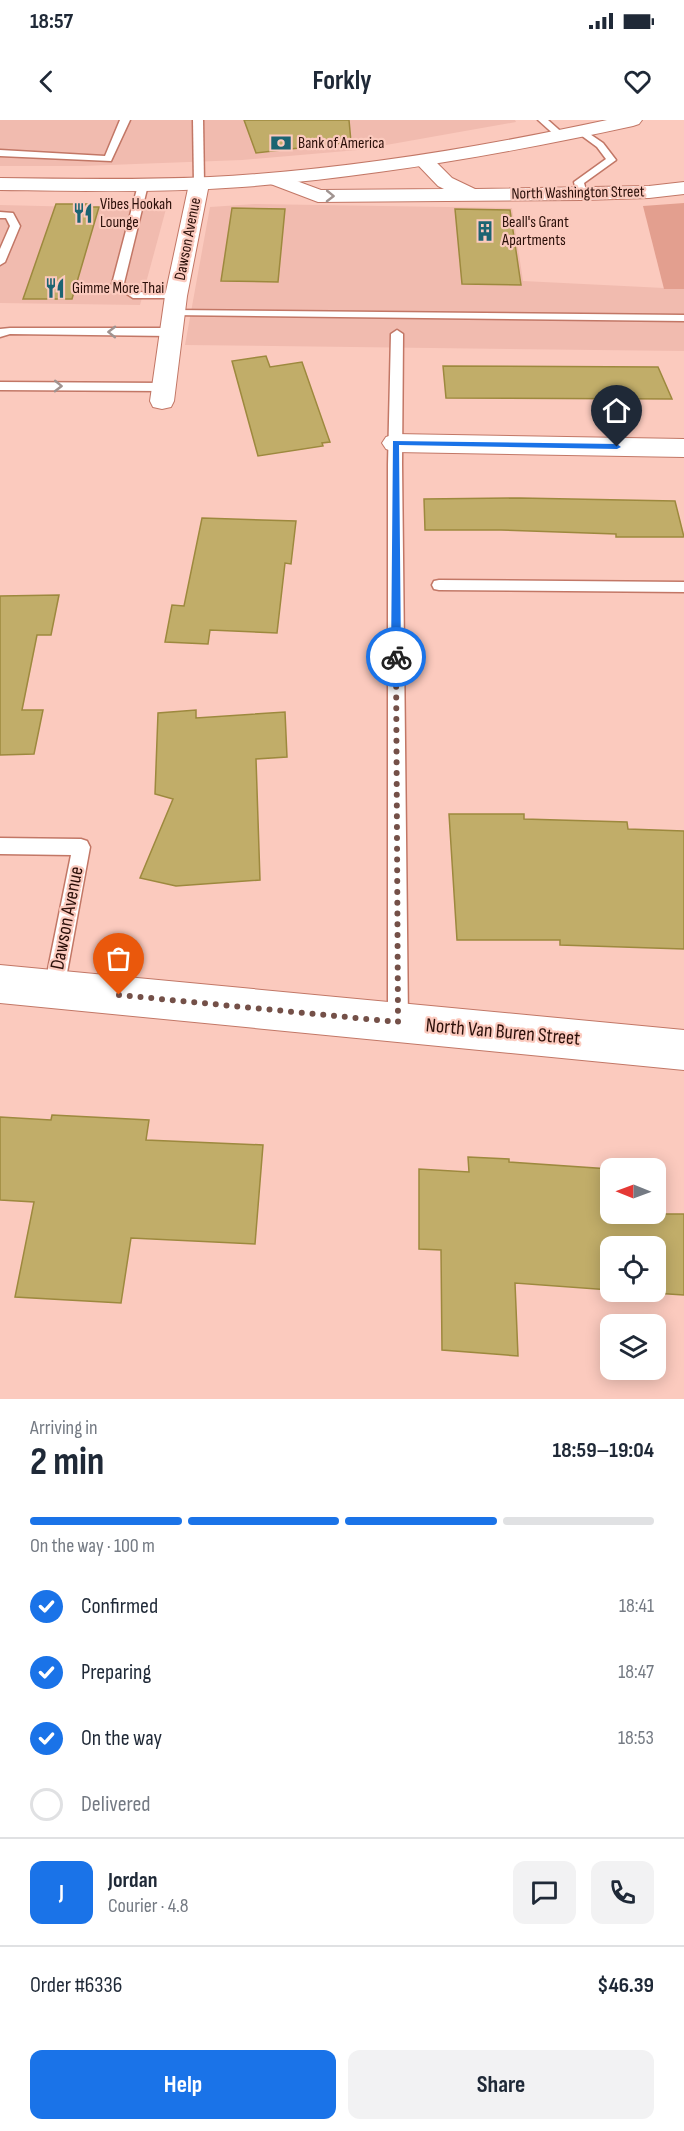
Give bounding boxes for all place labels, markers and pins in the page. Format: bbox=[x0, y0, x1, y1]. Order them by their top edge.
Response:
bank icon: Bank of America bbox=[269, 131, 293, 155]
place label: Bank of America bbox=[298, 134, 384, 153]
place label: Vibes Hookah Lounge bbox=[100, 195, 172, 232]
restaurant icon: Vibes Hookah Lounge bbox=[71, 201, 95, 225]
place label: Beall's Grant Apartments bbox=[501, 213, 569, 250]
building icon: Beall's Grant Apartments bbox=[473, 219, 497, 243]
restaurant icon: Gimme More Thai bbox=[43, 276, 67, 300]
place label: Gimme More Thai bbox=[72, 279, 164, 298]
pin bbox=[591, 385, 642, 447]
pin bbox=[93, 933, 144, 995]

